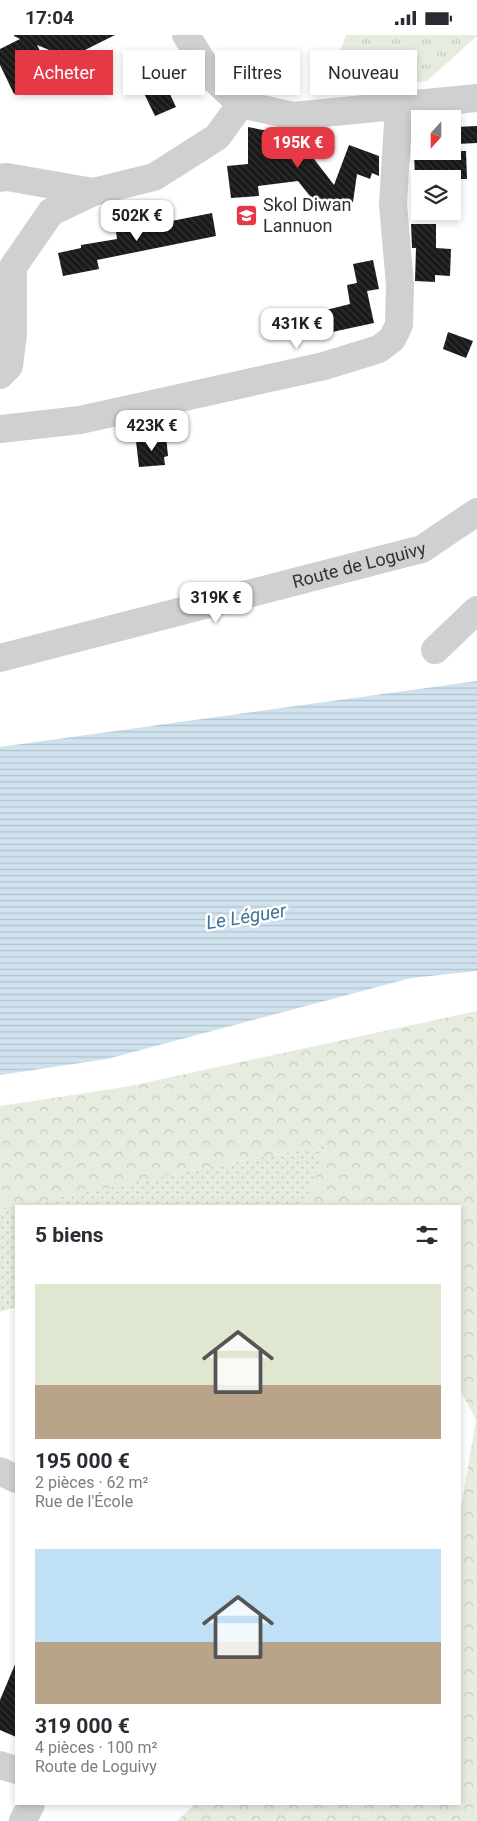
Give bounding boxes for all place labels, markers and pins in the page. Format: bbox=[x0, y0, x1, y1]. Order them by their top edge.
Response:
pin: 195K € bbox=[257, 127, 339, 169]
place label: Skol Diwan Lannuon bbox=[263, 194, 351, 236]
pin: 502K € bbox=[96, 199, 178, 242]
school or university icon: Skol Diwan Lannuon bbox=[235, 203, 259, 227]
pin: 431K € bbox=[256, 307, 338, 350]
pin: 423K € bbox=[111, 409, 193, 452]
pin: 319K € bbox=[175, 581, 257, 624]

